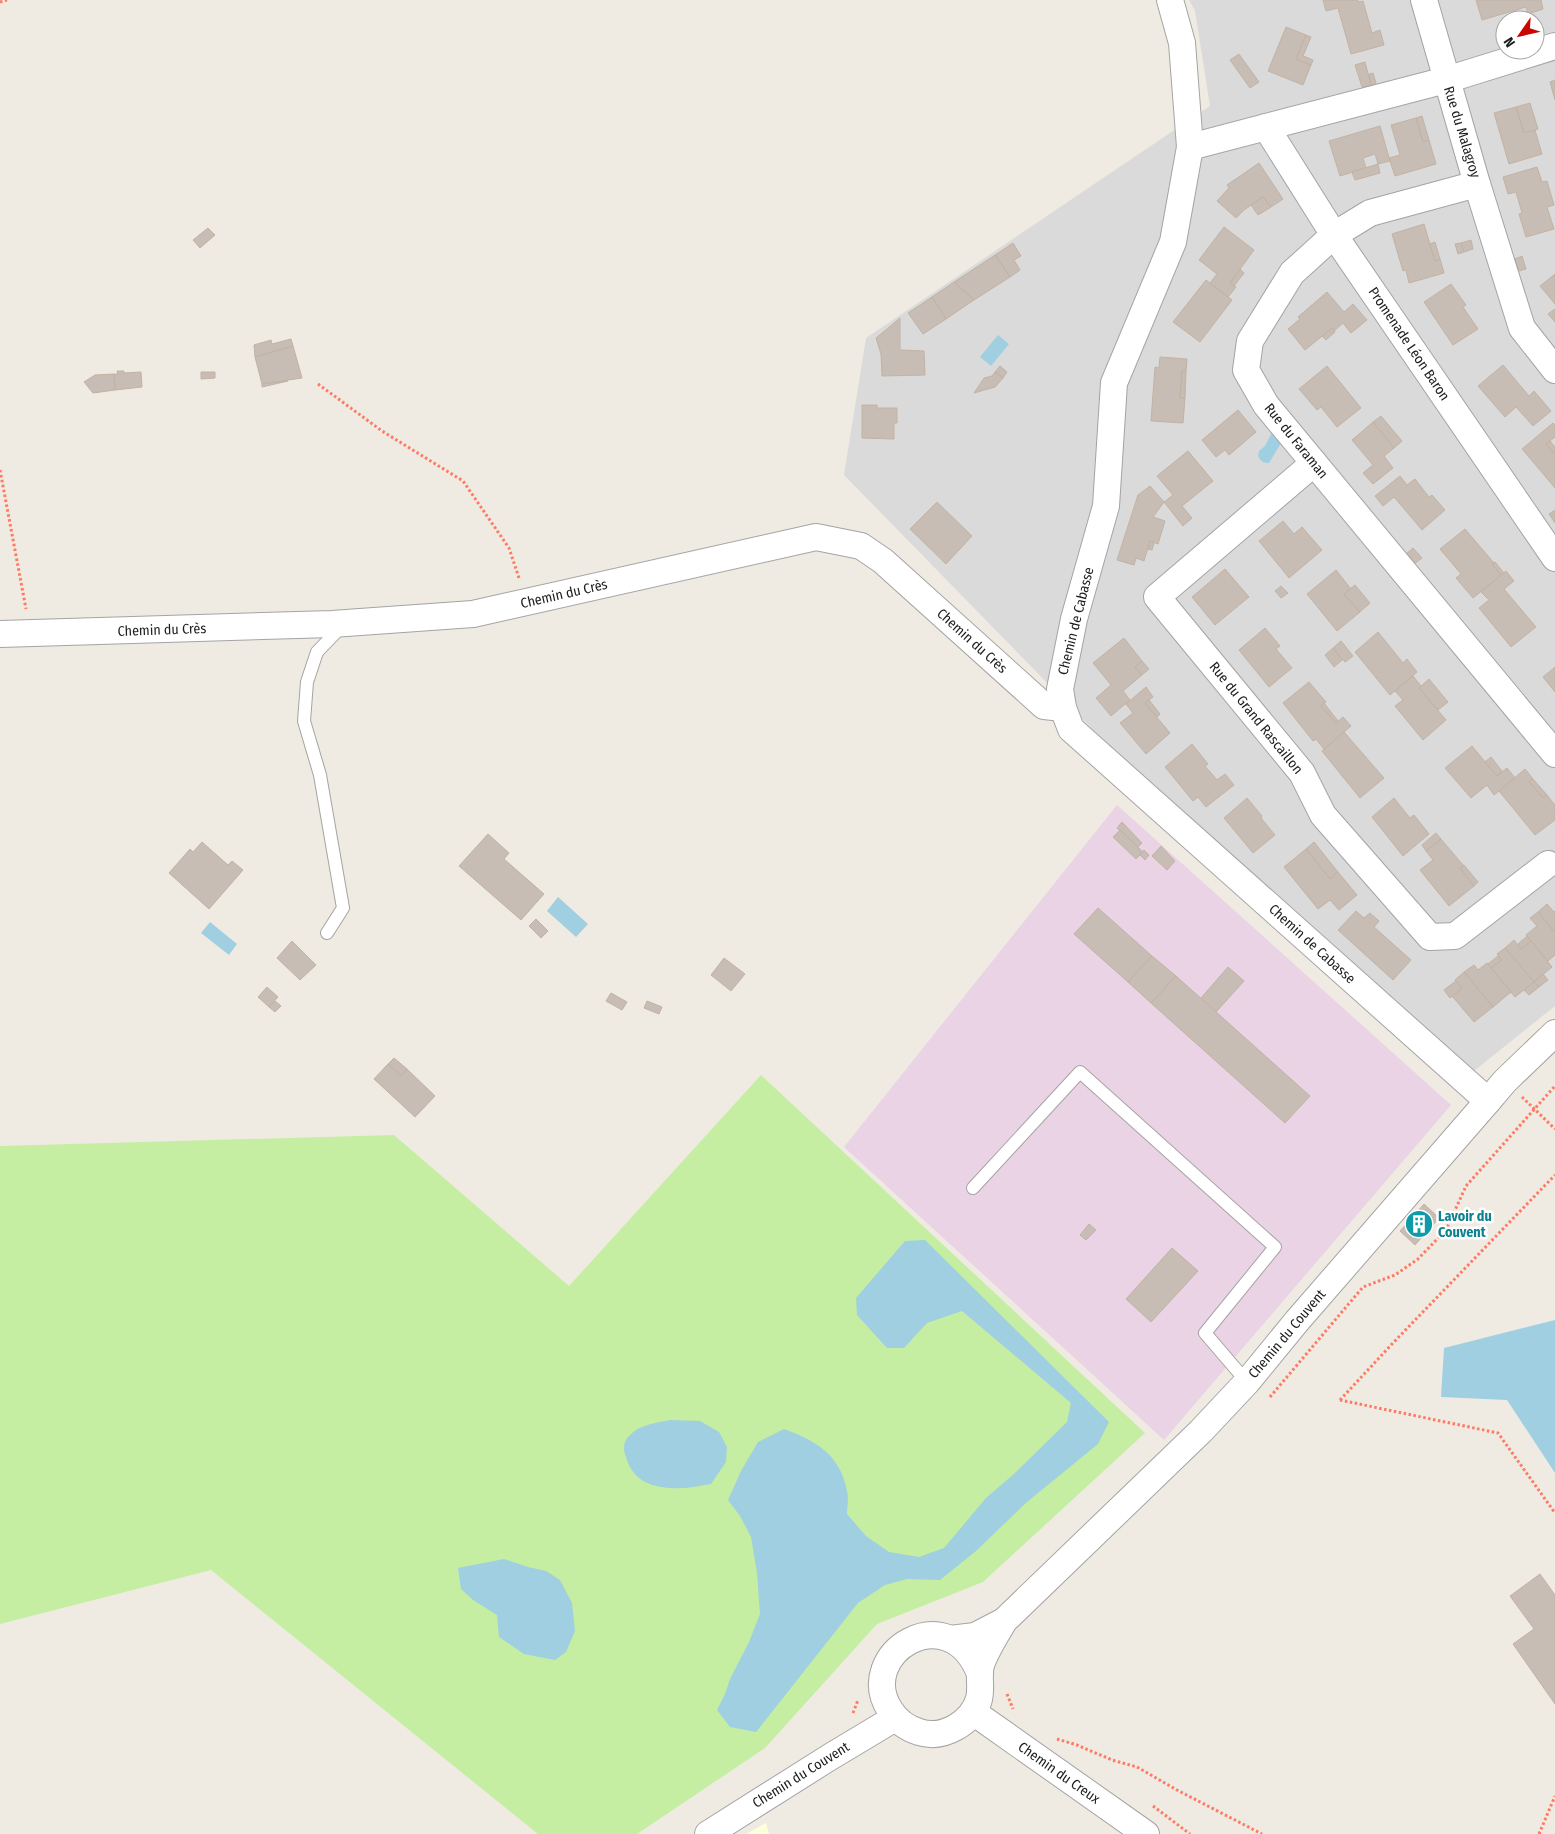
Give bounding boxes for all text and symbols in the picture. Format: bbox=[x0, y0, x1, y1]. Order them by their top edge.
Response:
north arrow bbox=[1495, 10, 1545, 60]
text: N bbox=[1500, 34, 1519, 50]
street label: Rue du Malagroy bbox=[1440, 84, 1484, 181]
street label: Promenade Léon Baron bbox=[1365, 284, 1453, 404]
street label: Rue du Faraman bbox=[1261, 400, 1331, 482]
street label: Chemin de Cabasse bbox=[1054, 565, 1098, 677]
street label: Chemin du Crès bbox=[519, 576, 609, 612]
street label: Chemin du Crès bbox=[933, 605, 1011, 677]
street label: Chemin du Crès bbox=[117, 620, 207, 640]
street label: Rue du Grand Rascaillon bbox=[1206, 659, 1306, 777]
street label: Chemin de Cabasse bbox=[1265, 901, 1359, 987]
place label: Lavoir du Couvent bbox=[1438, 1208, 1492, 1241]
building icon: Lavoir du Couvent bbox=[1404, 1209, 1434, 1239]
street label: Chemin du Couvent bbox=[1245, 1286, 1329, 1382]
street label: Chemin du Couvent bbox=[749, 1738, 853, 1812]
street label: Chemin du Creux bbox=[1015, 1738, 1104, 1808]

